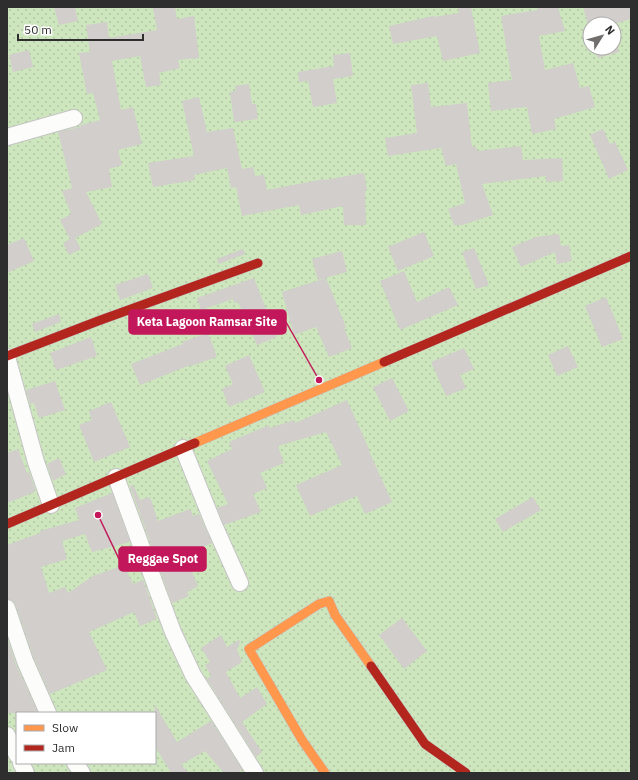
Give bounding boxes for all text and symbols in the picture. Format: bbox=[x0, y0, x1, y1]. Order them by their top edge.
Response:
scale bar bbox=[18, 16, 143, 42]
north arrow bbox=[582, 16, 622, 56]
text: 50 m bbox=[24, 22, 52, 37]
text: N bbox=[602, 23, 618, 37]
callout: Keta Lagoon Ramsar Site bbox=[129, 310, 286, 334]
text: Keta Lagoon Ramsar Site bbox=[137, 314, 278, 329]
callout: Reggae Spot bbox=[119, 547, 206, 571]
text: Reggae Spot bbox=[128, 551, 199, 566]
legend bbox=[16, 712, 156, 764]
text: Slow bbox=[52, 720, 78, 735]
text: Jam bbox=[52, 740, 75, 755]

